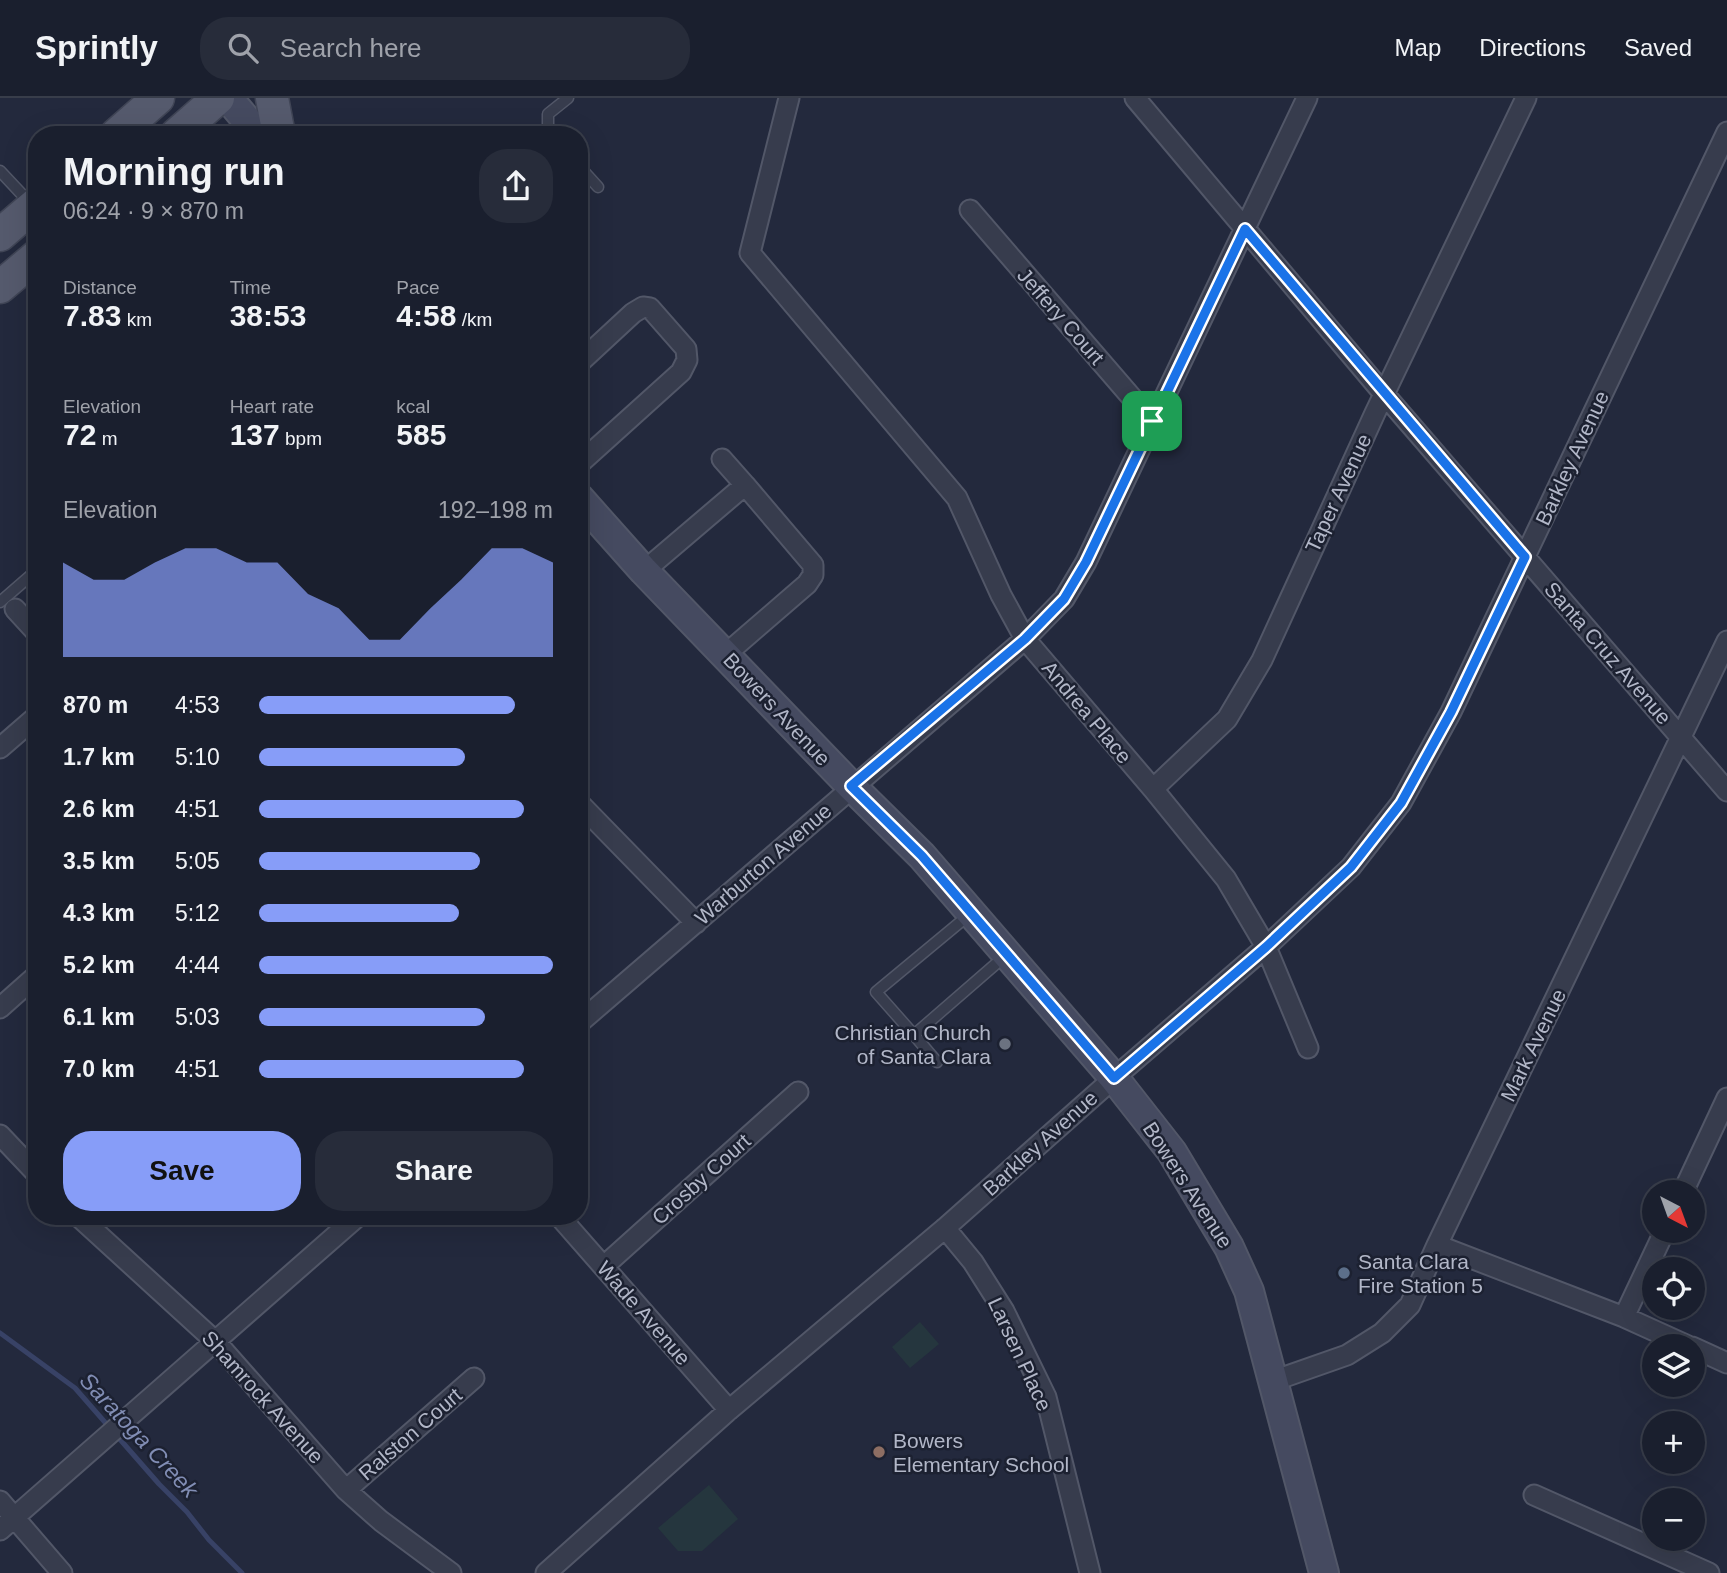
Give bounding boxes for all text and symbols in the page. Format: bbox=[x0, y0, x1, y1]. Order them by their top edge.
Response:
search box bbox=[200, 17, 690, 80]
text: Sprintly bbox=[35, 29, 158, 66]
icon: search bbox=[224, 29, 262, 67]
text: Search here bbox=[280, 33, 422, 63]
text: Map bbox=[1395, 34, 1441, 61]
text: Directions bbox=[1479, 34, 1586, 61]
text: Saved bbox=[1624, 34, 1692, 61]
button: share bbox=[479, 149, 553, 223]
text: Morning run bbox=[63, 151, 285, 193]
text: 06:24 · 9 × 870 m bbox=[63, 198, 244, 224]
street label: Jeffery Court bbox=[1013, 263, 1109, 369]
text: Distance bbox=[63, 277, 137, 298]
text: Time bbox=[230, 277, 271, 298]
text: Pace bbox=[396, 277, 440, 298]
text: 7.83 bbox=[63, 299, 121, 332]
text: 38:53 bbox=[230, 299, 306, 332]
text: 4:58 bbox=[396, 299, 456, 332]
text: km bbox=[121, 309, 152, 330]
text: /km bbox=[456, 309, 492, 330]
street label: Barkley Avenue bbox=[1531, 387, 1613, 529]
pin bbox=[1122, 391, 1182, 451]
text: Elevation bbox=[63, 396, 141, 417]
text: Heart rate bbox=[230, 396, 314, 417]
text: kcal bbox=[396, 396, 430, 417]
icon: arrive bbox=[1133, 402, 1171, 440]
text: 72 bbox=[63, 418, 96, 451]
text: 137 bbox=[230, 418, 280, 451]
text: 585 bbox=[396, 418, 446, 451]
text: m bbox=[96, 428, 117, 449]
text: bpm bbox=[280, 428, 322, 449]
street label: Taper Avenue bbox=[1301, 430, 1375, 556]
text: Elevation bbox=[63, 497, 158, 523]
text: 192–198 m bbox=[438, 497, 553, 523]
street label: Santa Cruz Avenue bbox=[1540, 577, 1676, 729]
street label: Bowers Avenue bbox=[719, 648, 835, 770]
street label: Andrea Place bbox=[1038, 656, 1136, 768]
text: 870 m bbox=[63, 692, 128, 718]
text: 4:53 bbox=[175, 692, 220, 718]
text: 1.7 km bbox=[63, 744, 135, 770]
text: 5:10 bbox=[175, 744, 220, 770]
text: 2.6 km bbox=[63, 796, 135, 822]
text: 4:51 bbox=[175, 796, 220, 822]
street label: Warburton Avenue bbox=[690, 799, 836, 929]
text: 3.5 km bbox=[63, 848, 135, 874]
text: 5:05 bbox=[175, 848, 220, 874]
text: 4.3 km bbox=[63, 900, 135, 926]
text: 5:12 bbox=[175, 900, 220, 926]
text: 5.2 km bbox=[63, 952, 135, 978]
text: 4:44 bbox=[175, 952, 220, 978]
street label: Mark Avenue bbox=[1496, 985, 1570, 1105]
text: 6.1 km bbox=[63, 1004, 135, 1030]
text: 5:03 bbox=[175, 1004, 220, 1030]
place label: Christian Church of Santa Clara bbox=[835, 1021, 991, 1068]
marker: Christian Church of Santa Clara bbox=[997, 1036, 1013, 1052]
text: 7.0 km bbox=[63, 1056, 135, 1082]
text: 4:51 bbox=[175, 1056, 220, 1082]
street label: Barkley Avenue bbox=[978, 1086, 1102, 1200]
street label: Bowers Avenue bbox=[1139, 1118, 1237, 1252]
street label: Crosby Court bbox=[647, 1129, 755, 1229]
button: Save bbox=[63, 1131, 301, 1211]
button: Share bbox=[315, 1131, 553, 1211]
north arrow bbox=[1642, 1180, 1704, 1242]
map controls bbox=[1642, 1180, 1705, 1551]
place label: Santa Clara Fire Station 5 bbox=[1358, 1250, 1483, 1297]
street label: Wade Avenue bbox=[593, 1257, 695, 1369]
button: locate bbox=[1642, 1257, 1705, 1320]
marker: Santa Clara Fire Station 5 bbox=[1336, 1265, 1352, 1281]
street label: Larsen Place bbox=[984, 1294, 1056, 1414]
street label: Shamrock Avenue bbox=[198, 1326, 328, 1468]
button: layers bbox=[1642, 1334, 1705, 1397]
water label: Saratoga Creek bbox=[75, 1367, 204, 1504]
street label: Ralston Court bbox=[354, 1383, 466, 1485]
button: + bbox=[1642, 1411, 1705, 1474]
place label: Bowers Elementary School bbox=[893, 1429, 1069, 1476]
marker: Bowers Elementary School bbox=[871, 1444, 887, 1460]
button: − bbox=[1642, 1488, 1705, 1551]

